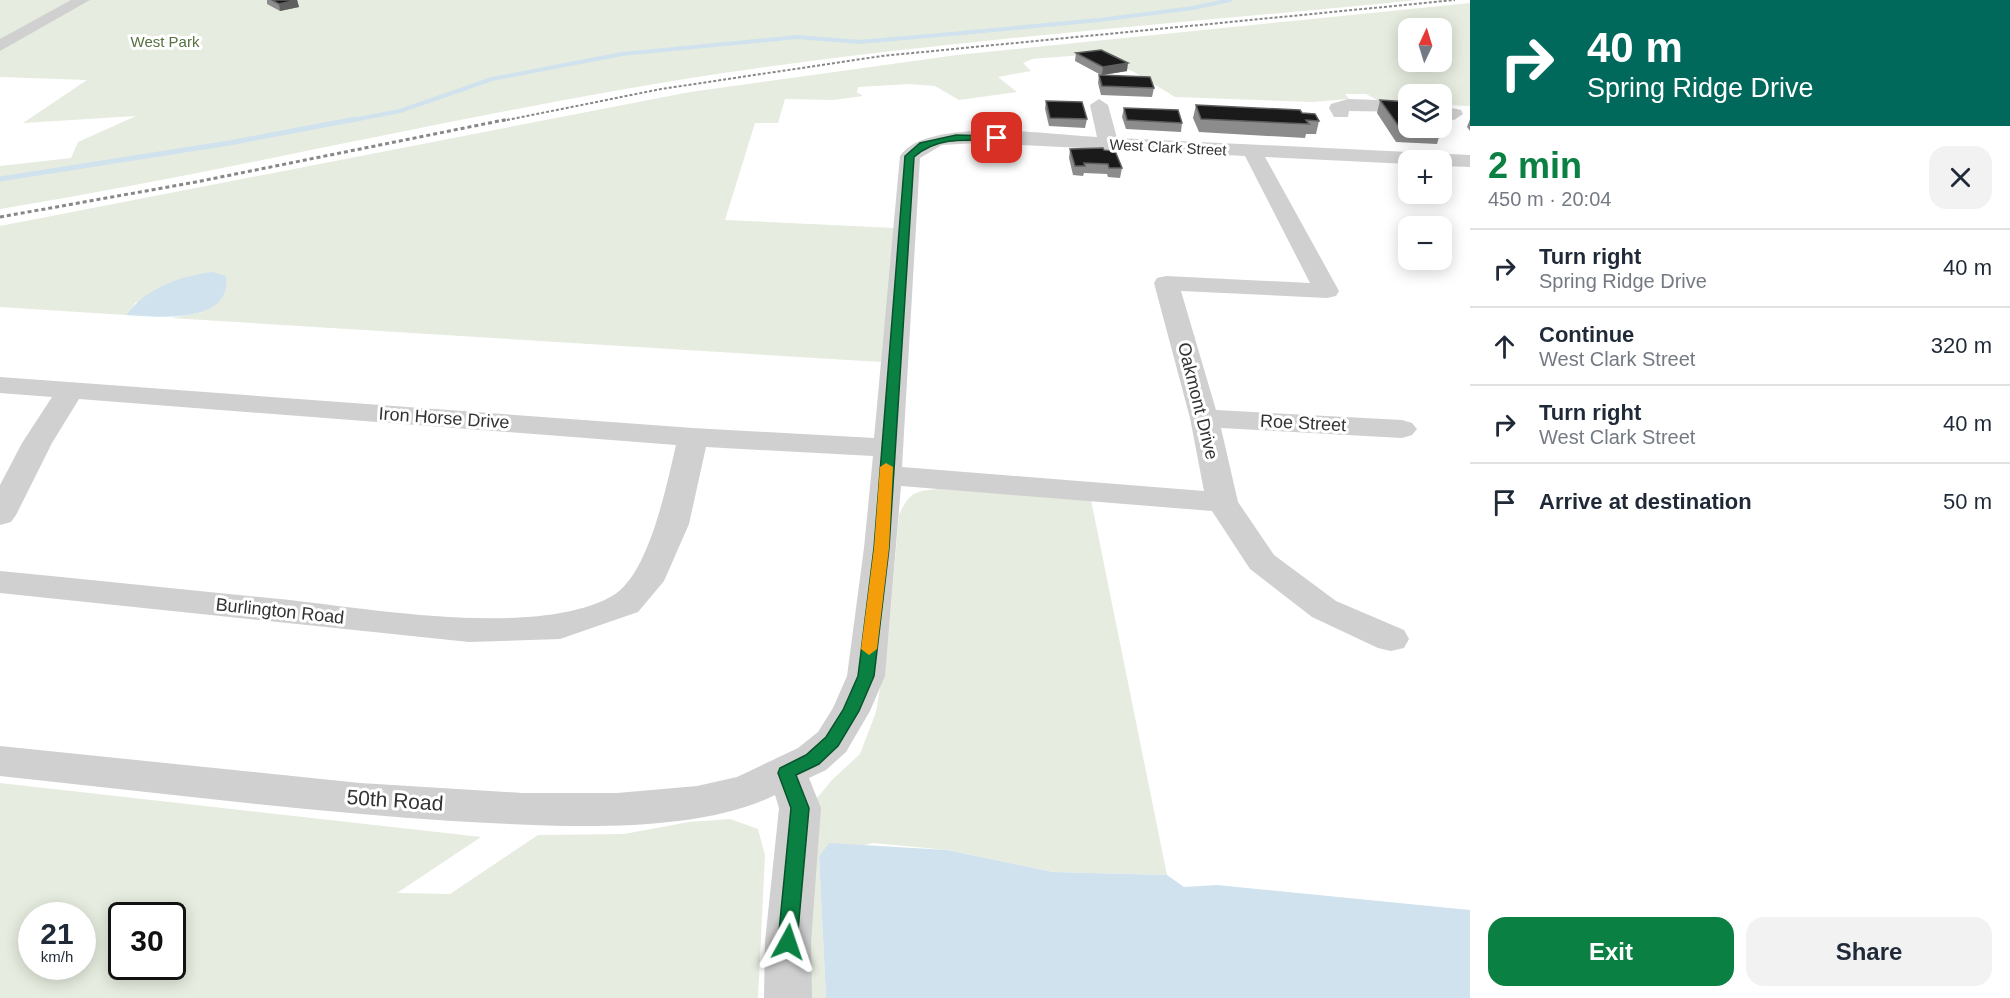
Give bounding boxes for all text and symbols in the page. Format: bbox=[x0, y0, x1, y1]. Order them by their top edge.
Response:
north arrow bbox=[1398, 18, 1452, 72]
map controls bbox=[1398, 18, 1452, 270]
icon: right bbox=[1488, 24, 1566, 102]
text: 40 m bbox=[1587, 24, 1683, 71]
park label: West Park bbox=[131, 33, 200, 50]
text: Spring Ridge Drive bbox=[1587, 73, 1814, 103]
button: layers bbox=[1398, 84, 1452, 138]
pin bbox=[971, 112, 1022, 163]
icon: arrive bbox=[980, 121, 1013, 154]
street label: West Clark Street bbox=[1109, 135, 1228, 159]
text: 2 min bbox=[1488, 145, 1582, 186]
button: close bbox=[1929, 146, 1992, 209]
button: + bbox=[1398, 150, 1452, 204]
text: 450 m · 20:04 bbox=[1488, 188, 1611, 210]
button: − bbox=[1398, 216, 1452, 270]
text: Turn right bbox=[1539, 244, 1641, 269]
icon: right bbox=[1488, 252, 1521, 285]
text: 40 m bbox=[1943, 255, 1992, 280]
text: Spring Ridge Drive bbox=[1539, 270, 1707, 292]
text: Continue bbox=[1539, 322, 1634, 347]
icon: ahead bbox=[1488, 330, 1521, 363]
text: 320 m bbox=[1931, 333, 1992, 358]
street label: Oakmont Drive bbox=[1174, 340, 1222, 462]
text: West Clark Street bbox=[1539, 348, 1695, 370]
text: Turn right bbox=[1539, 400, 1641, 425]
street label: Iron Horse Drive bbox=[378, 403, 510, 433]
icon: right bbox=[1488, 408, 1521, 441]
street label: Roe Street bbox=[1260, 411, 1346, 435]
text: 40 m bbox=[1943, 411, 1992, 436]
text: West Clark Street bbox=[1539, 426, 1695, 448]
icon: arrive bbox=[1488, 486, 1521, 519]
text: Arrive at destination bbox=[1539, 489, 1752, 514]
text: 50 m bbox=[1943, 489, 1992, 514]
street label: Burlington Road bbox=[215, 594, 345, 628]
street label: 50th Road bbox=[346, 785, 444, 815]
speed limit sign: 30 bbox=[108, 902, 186, 980]
position arrow bbox=[756, 910, 820, 974]
text: 21 bbox=[40, 917, 74, 950]
button: Exit bbox=[1488, 917, 1734, 986]
button: Share bbox=[1746, 917, 1992, 986]
text: km/h bbox=[41, 948, 73, 965]

